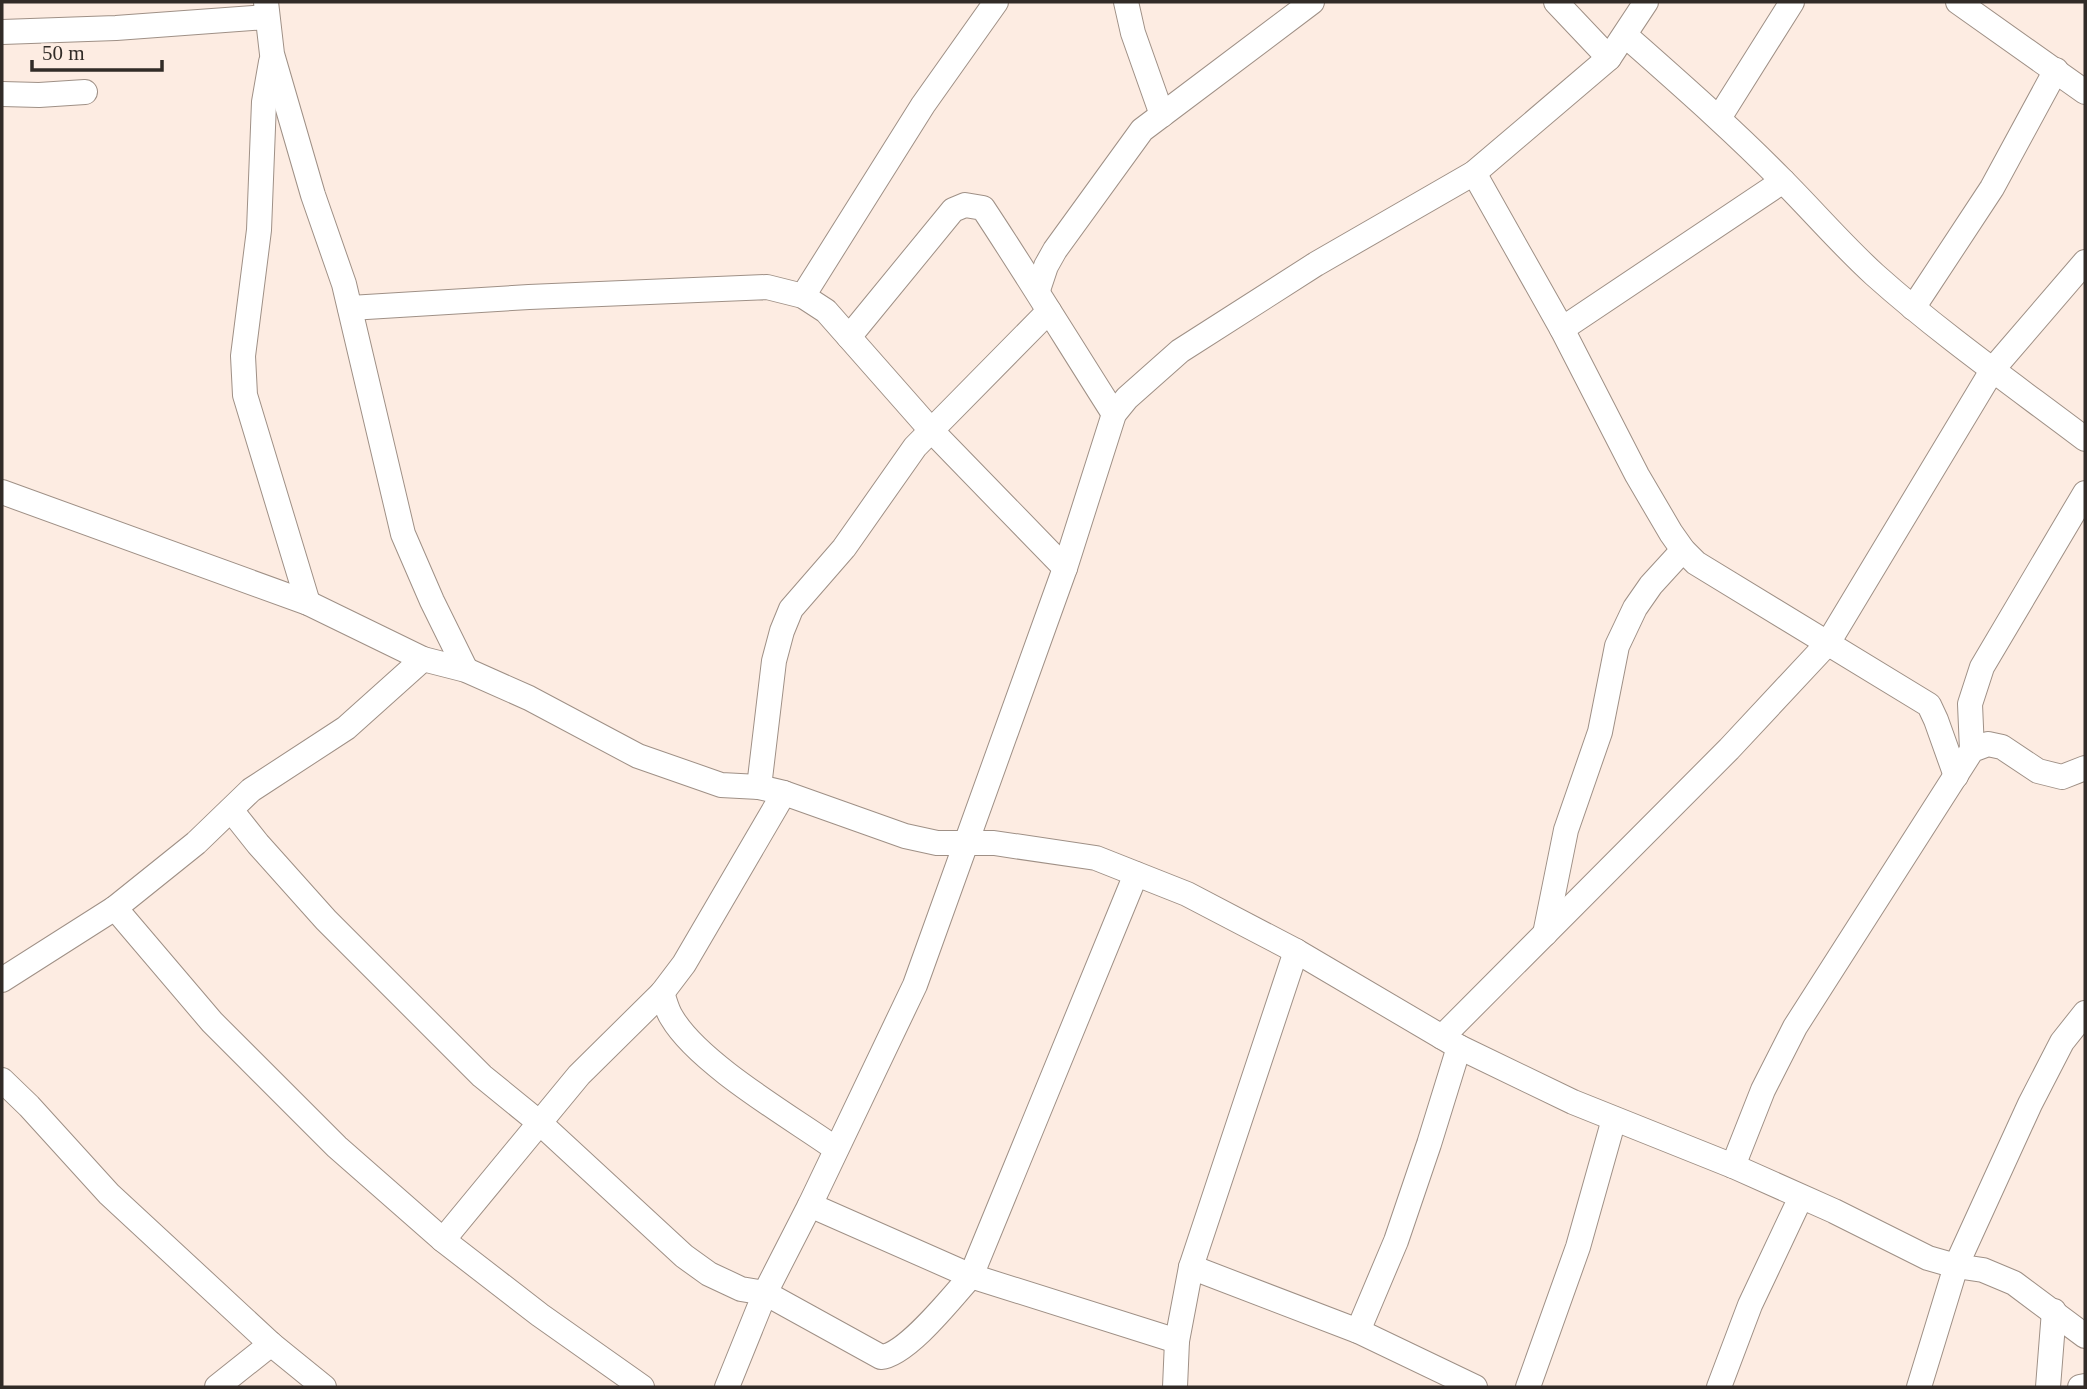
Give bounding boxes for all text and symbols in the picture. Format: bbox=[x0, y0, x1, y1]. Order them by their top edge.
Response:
scale bar bbox=[32, 28, 161, 72]
text: 50 m bbox=[42, 41, 85, 65]

